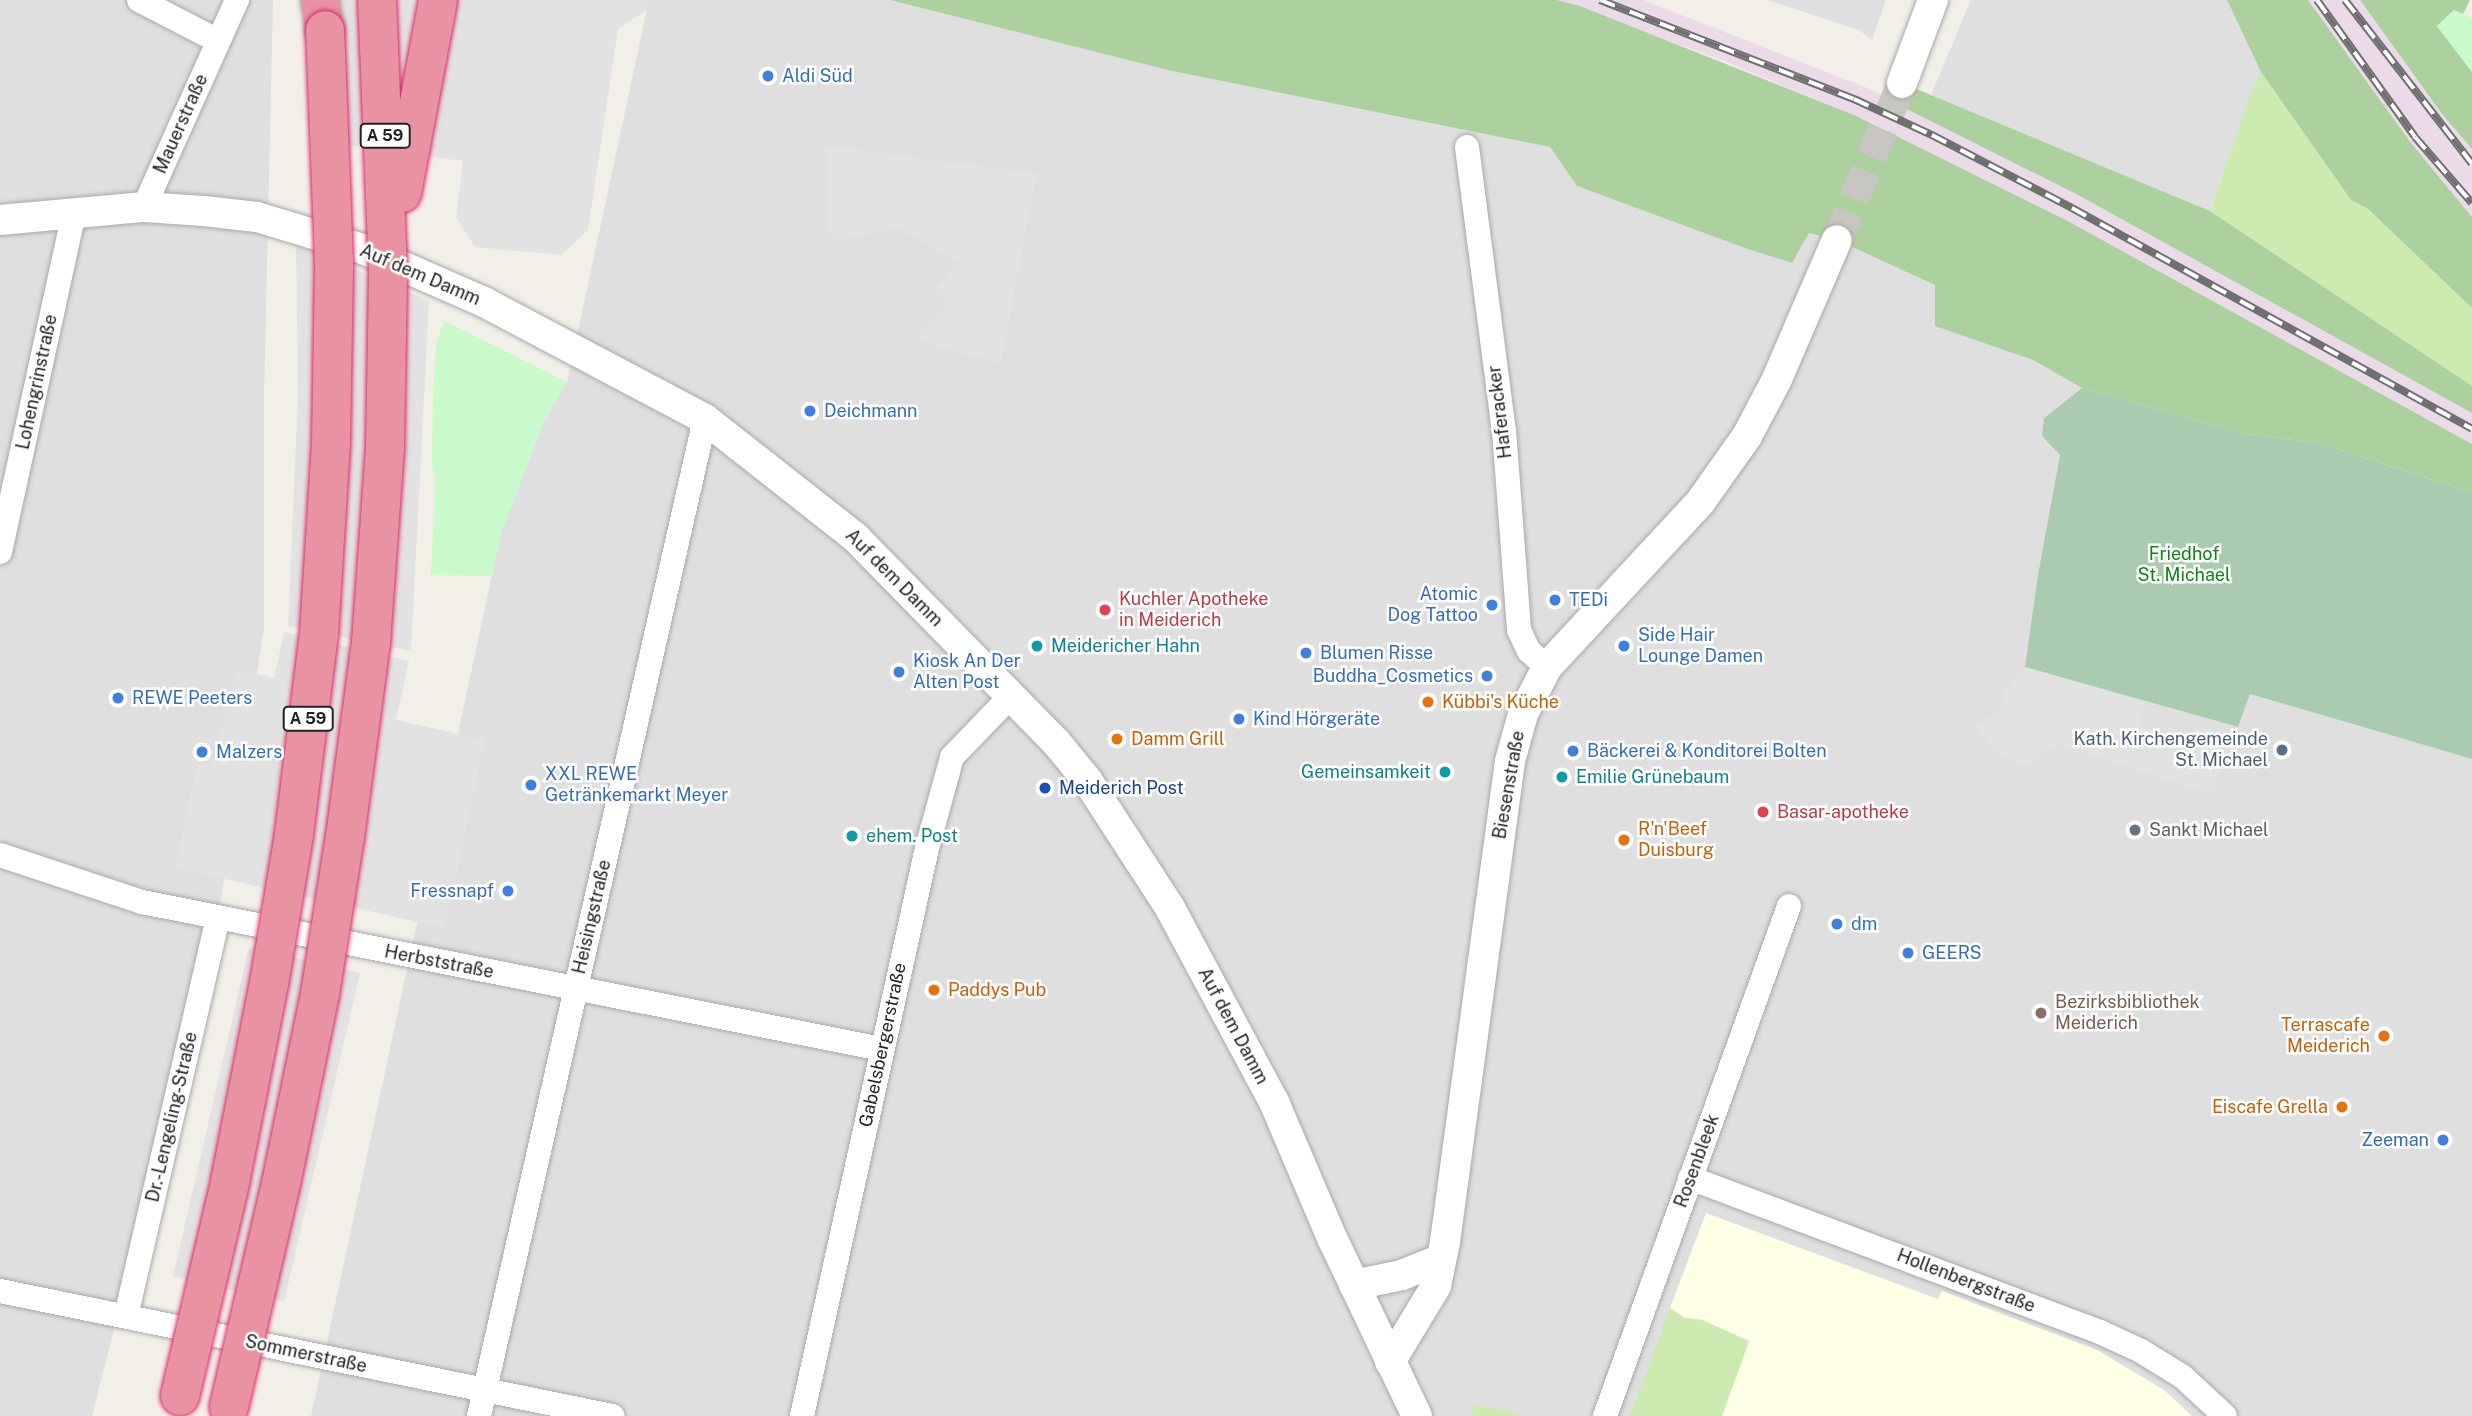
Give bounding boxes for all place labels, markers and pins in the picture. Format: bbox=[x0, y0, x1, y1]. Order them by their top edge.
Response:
place label: Aldi Süd bbox=[782, 65, 853, 87]
marker: Aldi Süd bbox=[760, 68, 776, 84]
place label: Deichmann bbox=[824, 400, 917, 422]
marker: Deichmann bbox=[802, 403, 818, 419]
place label: Atomic Dog Tattoo bbox=[1387, 584, 1478, 626]
place label: Kuchler Apotheke in Meiderich bbox=[1119, 589, 1269, 632]
place label: TEDi bbox=[1569, 589, 1608, 611]
marker: TEDi bbox=[1547, 592, 1563, 608]
marker: Atomic Dog Tattoo bbox=[1484, 597, 1500, 613]
marker: Kuchler Apotheke in Meiderich bbox=[1097, 602, 1113, 618]
place label: Side Hair Lounge Damen bbox=[1638, 625, 1763, 668]
place label: Meidericher Hahn bbox=[1051, 635, 1200, 657]
marker: Meidericher Hahn bbox=[1029, 638, 1045, 654]
marker: Side Hair Lounge Damen bbox=[1616, 638, 1632, 654]
place label: Blumen Risse bbox=[1320, 642, 1433, 664]
marker: Blumen Risse bbox=[1298, 645, 1314, 661]
place label: Kiosk An Der Alten Post bbox=[913, 651, 1021, 694]
marker: Kiosk An Der Alten Post bbox=[891, 664, 907, 680]
place label: Buddha_Cosmetics bbox=[1313, 665, 1473, 687]
marker: Buddha_Cosmetics bbox=[1479, 668, 1495, 684]
place label: REWE Peeters bbox=[132, 687, 252, 709]
marker: REWE Peeters bbox=[110, 690, 126, 706]
place label: Kübbi's Küche bbox=[1442, 691, 1559, 713]
marker: Kübbi's Küche bbox=[1420, 694, 1436, 710]
place label: Kind Hörgeräte bbox=[1253, 708, 1380, 730]
marker: Kind Hörgeräte bbox=[1231, 711, 1247, 727]
place label: Damm Grill bbox=[1131, 728, 1224, 750]
place label: Kath. Kirchengemeinde St. Michael bbox=[2073, 729, 2268, 772]
marker: Damm Grill bbox=[1109, 731, 1125, 747]
place label: Bäckerei & Konditorei Bolten bbox=[1587, 740, 1827, 762]
place label: Malzers bbox=[216, 741, 282, 763]
marker: Kath. Kirchengemeinde St. Michael bbox=[2274, 742, 2290, 758]
marker: Bäckerei & Konditorei Bolten bbox=[1565, 743, 1581, 759]
marker: Malzers bbox=[194, 744, 210, 760]
place label: Gemeinsamkeit bbox=[1301, 761, 1431, 783]
place label: XXL REWE Getränkemarkt Meyer bbox=[545, 764, 728, 806]
marker: Gemeinsamkeit bbox=[1437, 764, 1453, 780]
place label: Emilie Grünebaum bbox=[1576, 766, 1730, 788]
marker: Emilie Grünebaum bbox=[1554, 769, 1570, 785]
marker: XXL REWE Getränkemarkt Meyer bbox=[523, 777, 539, 793]
place label: Meiderich Post bbox=[1059, 777, 1184, 799]
marker: Meiderich Post bbox=[1037, 780, 1053, 796]
place label: Basar-apotheke bbox=[1777, 801, 1909, 823]
marker: Basar-apotheke bbox=[1755, 804, 1771, 820]
place label: R'n'Beef Duisburg bbox=[1638, 819, 1714, 862]
place label: Sankt Michael bbox=[2149, 819, 2269, 841]
marker: Sankt Michael bbox=[2127, 822, 2143, 838]
place label: ehem. Post bbox=[866, 825, 958, 847]
marker: ehem. Post bbox=[844, 828, 860, 844]
marker: R'n'Beef Duisburg bbox=[1616, 832, 1632, 848]
place label: Fressnapf bbox=[410, 880, 494, 902]
marker: Fressnapf bbox=[500, 883, 516, 899]
place label: dm bbox=[1851, 913, 1877, 935]
marker: dm bbox=[1829, 916, 1845, 932]
place label: GEERS bbox=[1922, 942, 1982, 964]
marker: GEERS bbox=[1900, 945, 1916, 961]
place label: Paddys Pub bbox=[948, 979, 1046, 1001]
marker: Paddys Pub bbox=[926, 982, 942, 998]
place label: Bezirksbibliothek Meiderich bbox=[2055, 992, 2200, 1034]
marker: Bezirksbibliothek Meiderich bbox=[2033, 1005, 2049, 1021]
place label: Terrascafe Meiderich bbox=[2281, 1015, 2370, 1058]
marker: Terrascafe Meiderich bbox=[2376, 1028, 2392, 1044]
place label: Eiscafe Grella bbox=[2212, 1096, 2328, 1118]
marker: Eiscafe Grella bbox=[2334, 1099, 2350, 1115]
place label: Zeeman bbox=[2362, 1129, 2429, 1151]
marker: Zeeman bbox=[2435, 1132, 2451, 1148]

